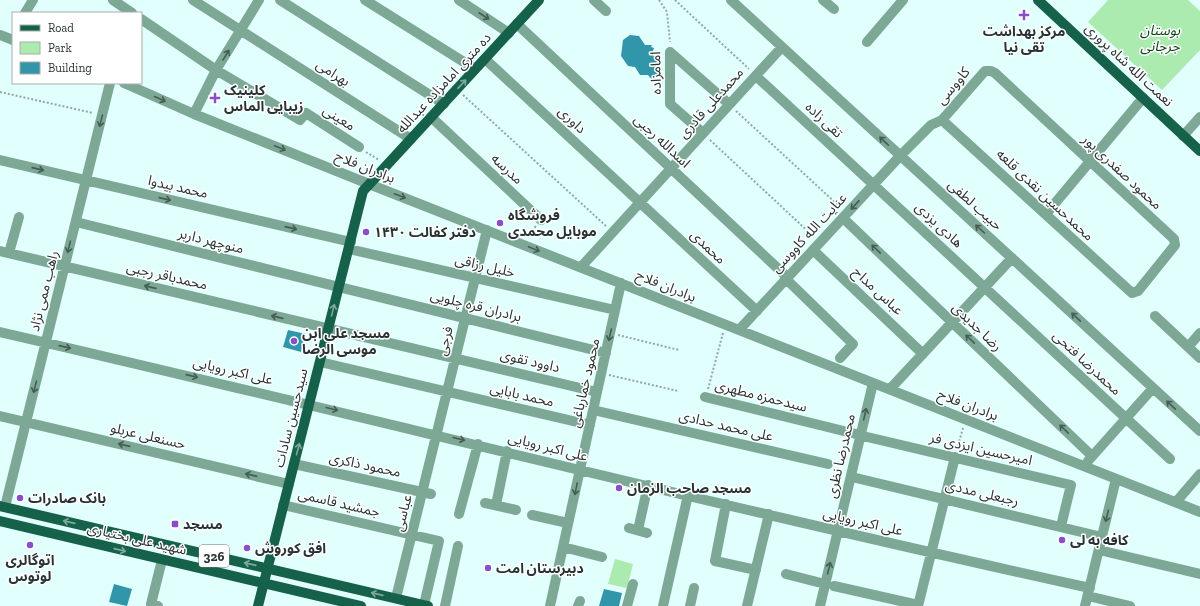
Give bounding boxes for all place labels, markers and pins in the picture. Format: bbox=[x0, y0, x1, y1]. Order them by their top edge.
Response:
marker: مرکز بهداشت تقی نیا bbox=[1018, 9, 1030, 21]
place label: مرکز بهداشت تقی نیا bbox=[983, 23, 1065, 56]
place label: کلینیک زیبایی الماس bbox=[224, 82, 303, 115]
marker: کلینیک زیبایی الماس bbox=[209, 92, 221, 104]
place label: فروشگاه موبایل محمدی bbox=[508, 207, 597, 240]
marker: فروشگاه موبایل محمدی bbox=[495, 218, 505, 228]
place label: دفتر کفالت ۱۴۳۰ bbox=[374, 224, 476, 241]
marker: دفتر کفالت ۱۴۳۰ bbox=[361, 227, 371, 237]
place label: مسجد علی ابن موسی الرضا bbox=[302, 325, 390, 358]
marker: مسجد علی ابن موسی الرضا bbox=[289, 336, 299, 346]
place label: مسجد صاحب الزمان bbox=[627, 480, 751, 497]
marker: مسجد صاحب الزمان bbox=[614, 483, 624, 493]
place label: بانک صادرات bbox=[28, 490, 106, 507]
marker: بانک صادرات bbox=[15, 493, 25, 503]
place label: مسجد bbox=[183, 516, 223, 533]
marker: مسجد bbox=[170, 519, 180, 529]
place label: کافه به لی bbox=[1070, 532, 1129, 549]
marker: کافه به لی bbox=[1057, 535, 1067, 545]
marker: اتوگالری لوتوس bbox=[25, 540, 35, 550]
place label: افق کوروش bbox=[255, 540, 326, 557]
marker: افق کوروش bbox=[242, 543, 252, 553]
place label: اتوگالری لوتوس bbox=[6, 552, 55, 585]
place label: دبیرستان امت bbox=[496, 560, 584, 577]
marker: دبیرستان امت bbox=[483, 563, 493, 573]

